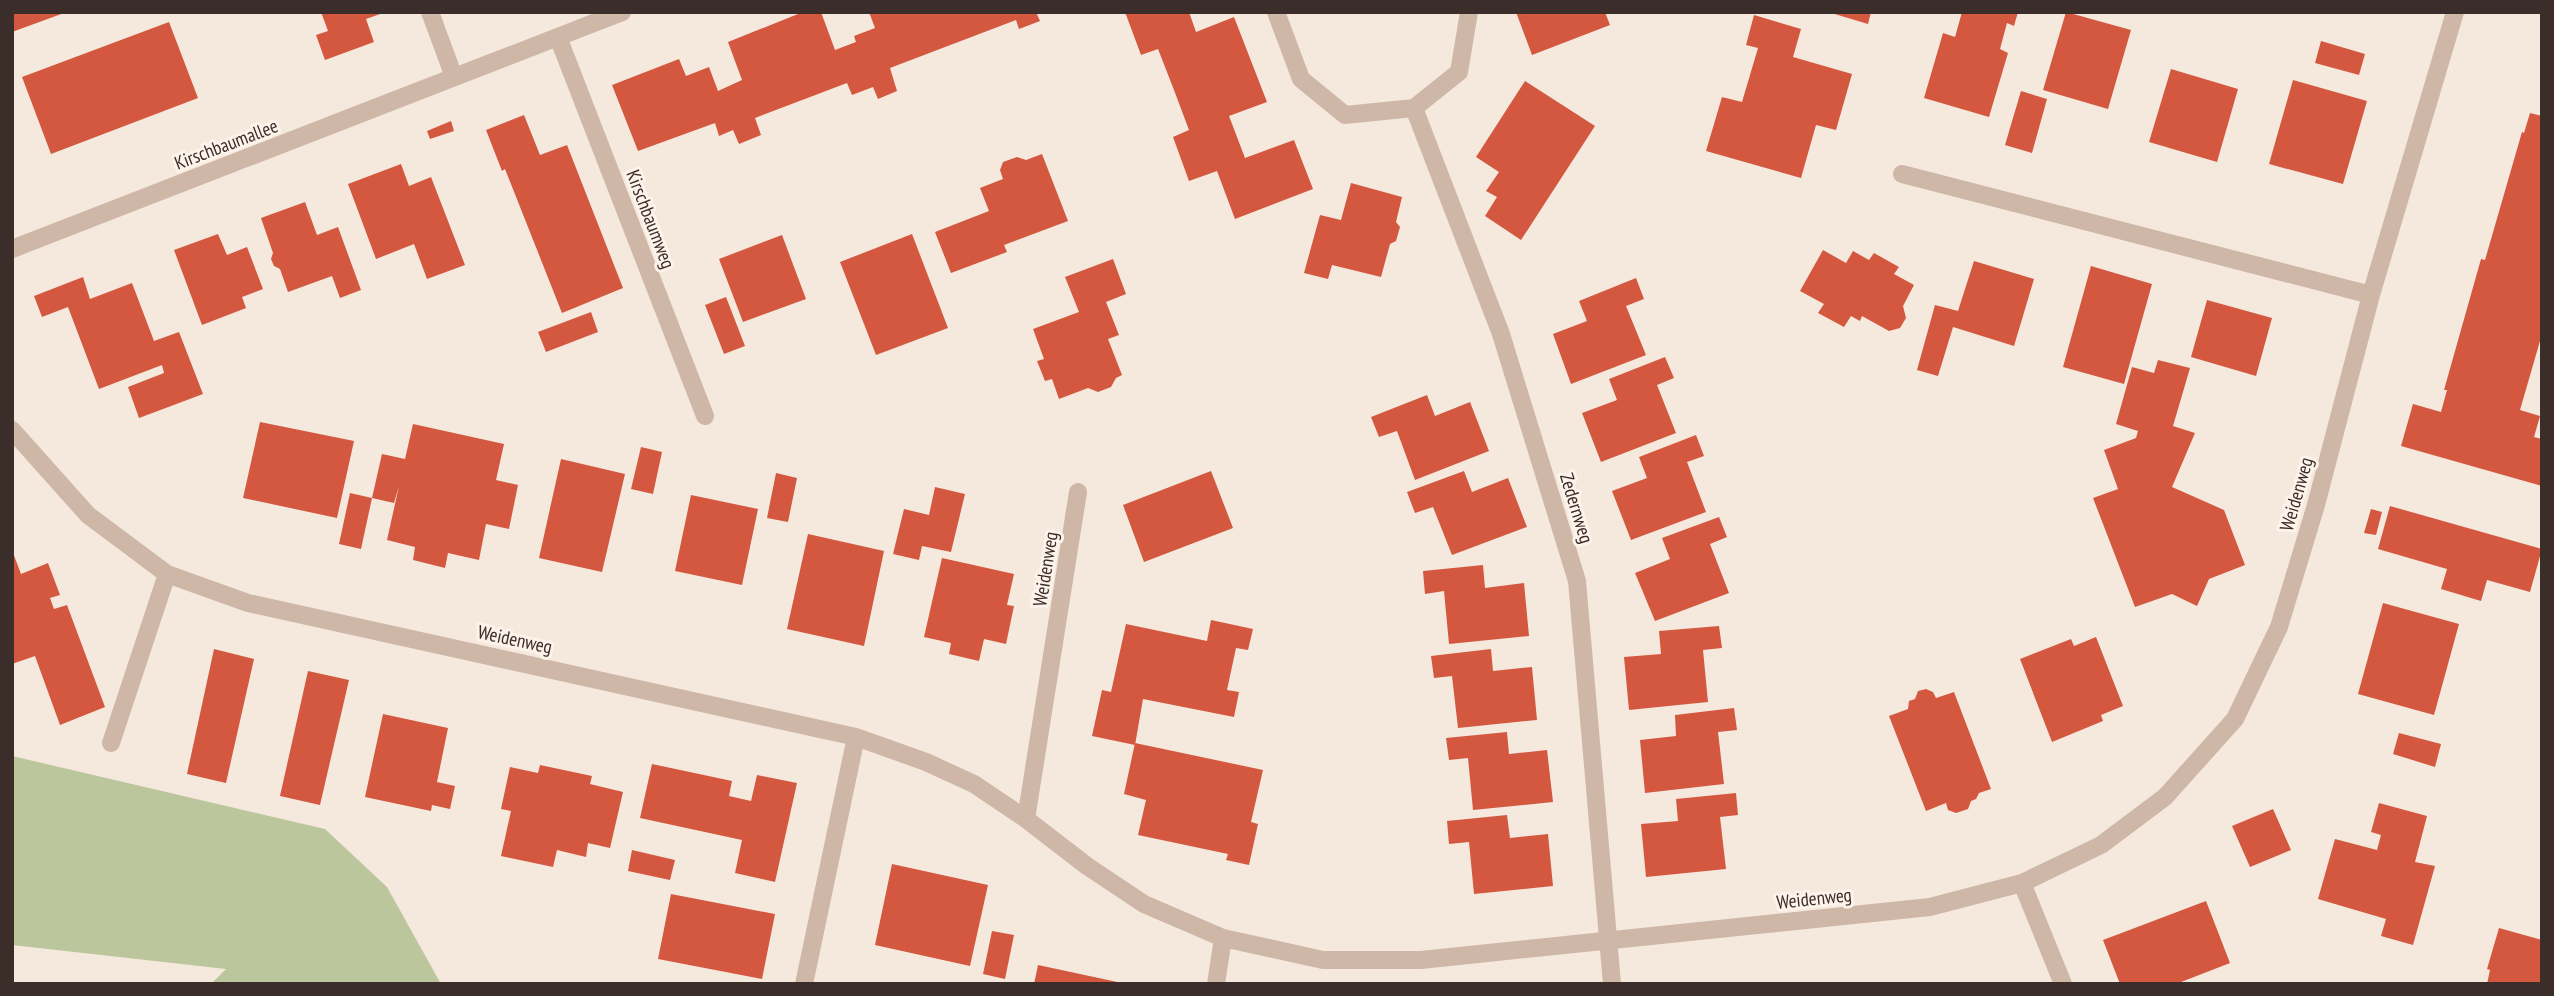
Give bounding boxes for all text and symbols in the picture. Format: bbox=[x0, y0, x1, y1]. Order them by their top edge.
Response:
street label: Kirschbaumallee bbox=[171, 113, 281, 175]
street label: Kirschbaumweg bbox=[621, 166, 681, 272]
street label: Weidenweg bbox=[2274, 454, 2318, 534]
street label: Zedernweg bbox=[1555, 470, 1599, 546]
street label: Weidenweg bbox=[1027, 530, 1063, 608]
street label: Weidenweg bbox=[476, 619, 554, 659]
street label: Weidenweg bbox=[1775, 882, 1853, 914]

